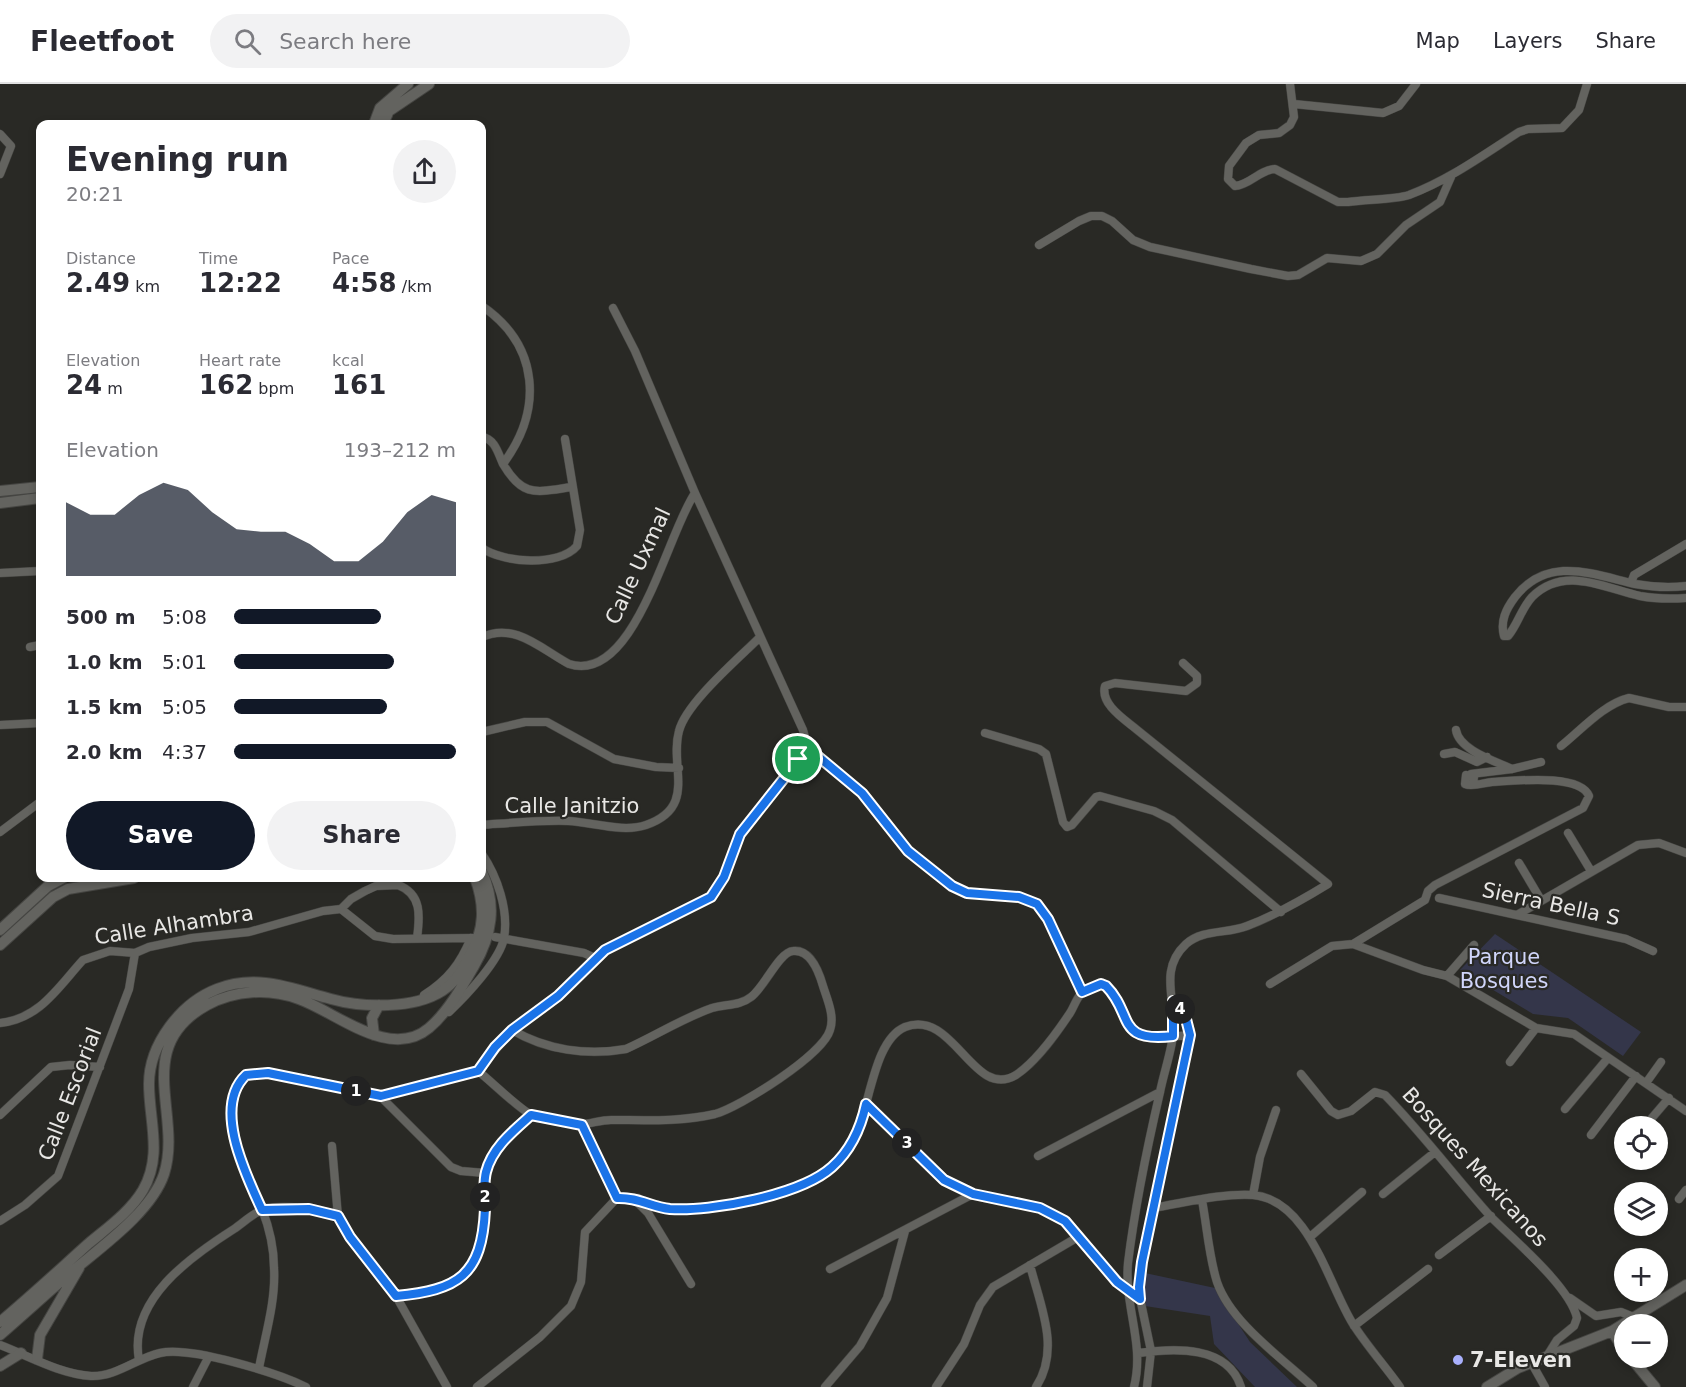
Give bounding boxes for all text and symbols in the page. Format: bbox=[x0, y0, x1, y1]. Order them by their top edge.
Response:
search box bbox=[210, 14, 630, 68]
text: Fleetfoot bbox=[30, 25, 174, 58]
icon: search bbox=[231, 25, 264, 58]
text: Search here bbox=[279, 29, 411, 54]
text: Map bbox=[1416, 29, 1460, 53]
text: Layers bbox=[1493, 29, 1562, 53]
text: Share bbox=[1595, 29, 1656, 53]
text: Evening run bbox=[66, 140, 289, 179]
button: share bbox=[393, 140, 456, 203]
text: 20:21 bbox=[66, 182, 124, 206]
text: Distance bbox=[66, 249, 136, 268]
text: Time bbox=[199, 249, 238, 268]
text: Pace bbox=[332, 249, 369, 268]
text: 2.49 bbox=[66, 268, 130, 298]
text: 12:22 bbox=[199, 268, 282, 298]
text: 4:58 bbox=[332, 268, 397, 298]
text: km bbox=[130, 277, 160, 296]
text: /km bbox=[397, 277, 432, 296]
text: Elevation bbox=[66, 351, 140, 370]
text: Heart rate bbox=[199, 351, 281, 370]
text: kcal bbox=[332, 351, 364, 370]
text: 24 bbox=[66, 370, 102, 400]
text: 162 bbox=[199, 370, 253, 400]
text: 161 bbox=[332, 370, 386, 400]
text: m bbox=[102, 379, 123, 398]
text: bpm bbox=[253, 379, 294, 398]
text: Elevation bbox=[66, 438, 159, 462]
text: 193–212 m bbox=[344, 438, 456, 462]
street label: Calle Uxmal bbox=[601, 504, 675, 628]
text: 500 m bbox=[66, 605, 136, 629]
text: 5:08 bbox=[162, 605, 207, 629]
text: 1.0 km bbox=[66, 650, 143, 674]
text: 5:01 bbox=[162, 650, 207, 674]
text: 1.5 km bbox=[66, 695, 143, 719]
text: 5:05 bbox=[162, 695, 207, 719]
pin bbox=[772, 733, 823, 784]
text: 2.0 km bbox=[66, 740, 143, 764]
text: 4:37 bbox=[162, 740, 207, 764]
icon: arrive bbox=[781, 742, 814, 775]
street label: Calle Janitzio bbox=[505, 794, 639, 818]
button: Save bbox=[66, 801, 255, 870]
button: Share bbox=[267, 801, 456, 870]
street label: Sierra Bella S bbox=[1480, 878, 1622, 930]
street label: Calle Alhambra bbox=[93, 901, 255, 949]
park label: Parque Bosques bbox=[1460, 945, 1548, 993]
pin: 4 bbox=[1165, 994, 1195, 1024]
text: 4 bbox=[1174, 999, 1186, 1018]
street label: Calle Escorial bbox=[34, 1024, 106, 1164]
pin: 1 bbox=[341, 1076, 371, 1106]
text: 1 bbox=[350, 1081, 362, 1100]
street label: Bosques Mexicanos bbox=[1397, 1082, 1553, 1252]
map controls bbox=[1614, 1116, 1668, 1368]
button: locate bbox=[1614, 1116, 1668, 1170]
pin: 3 bbox=[892, 1128, 922, 1158]
text: 3 bbox=[901, 1133, 913, 1152]
pin: 2 bbox=[470, 1182, 500, 1212]
button: layers bbox=[1614, 1182, 1668, 1236]
text: 2 bbox=[479, 1187, 491, 1206]
button: + bbox=[1614, 1248, 1668, 1302]
button: − bbox=[1614, 1314, 1668, 1368]
place label: 7-Eleven bbox=[1470, 1348, 1572, 1372]
marker: 7-Eleven bbox=[1451, 1353, 1465, 1367]

